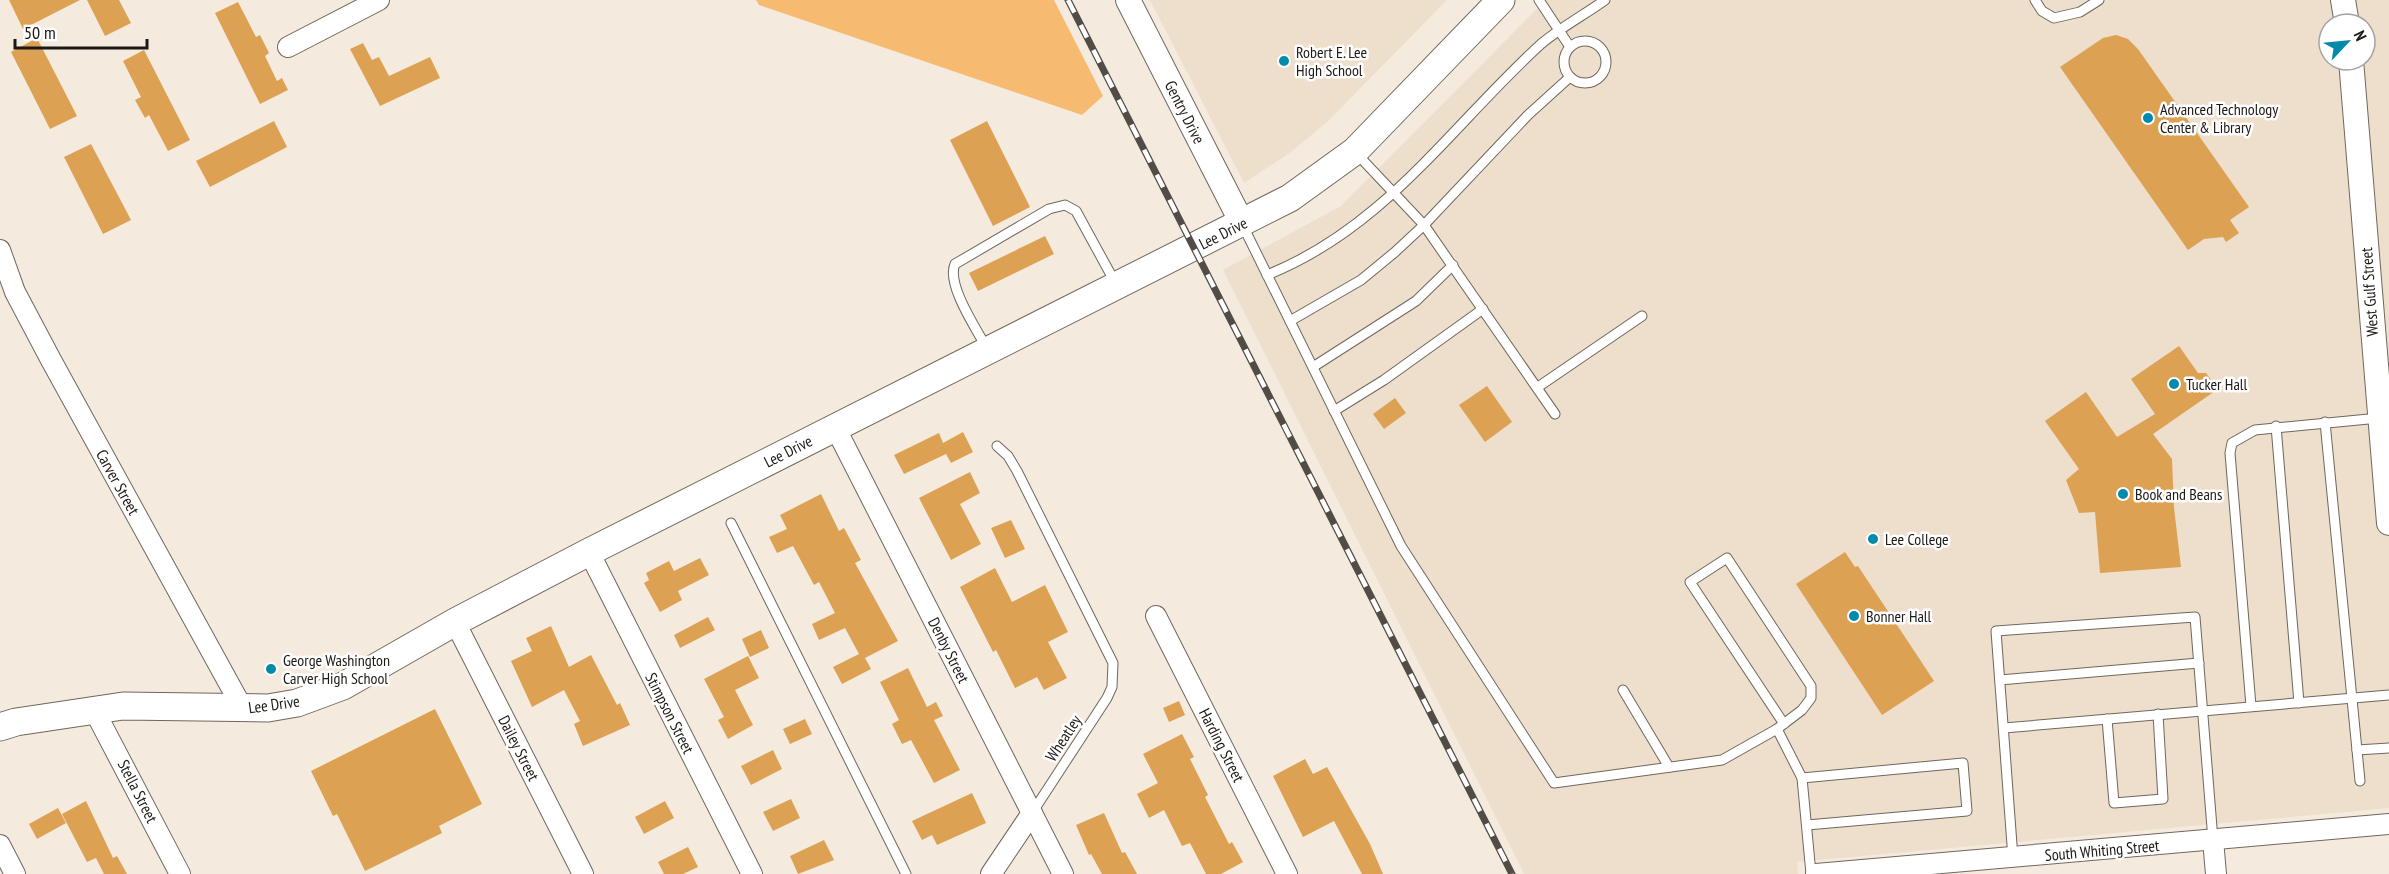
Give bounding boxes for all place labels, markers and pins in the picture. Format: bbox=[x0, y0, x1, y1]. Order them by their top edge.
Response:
place label: Robert E. Lee High School bbox=[1296, 42, 1367, 80]
marker: Robert E. Lee High School bbox=[1277, 54, 1291, 68]
place label: Advanced Technology Center & Library bbox=[2160, 99, 2278, 137]
marker: Advanced Technology Center & Library bbox=[2141, 111, 2155, 125]
place label: Tucker Hall bbox=[2186, 374, 2248, 394]
marker: Tucker Hall bbox=[2167, 377, 2181, 391]
place label: Book and Beans bbox=[2135, 484, 2222, 504]
marker: Book and Beans bbox=[2116, 487, 2130, 501]
place label: Lee College bbox=[1885, 529, 1949, 549]
marker: Lee College bbox=[1866, 532, 1880, 546]
place label: Bonner Hall bbox=[1866, 606, 1932, 626]
marker: Bonner Hall bbox=[1847, 609, 1861, 623]
place label: George Washington Carver High School bbox=[283, 650, 390, 688]
marker: George Washington Carver High School bbox=[264, 662, 278, 676]

